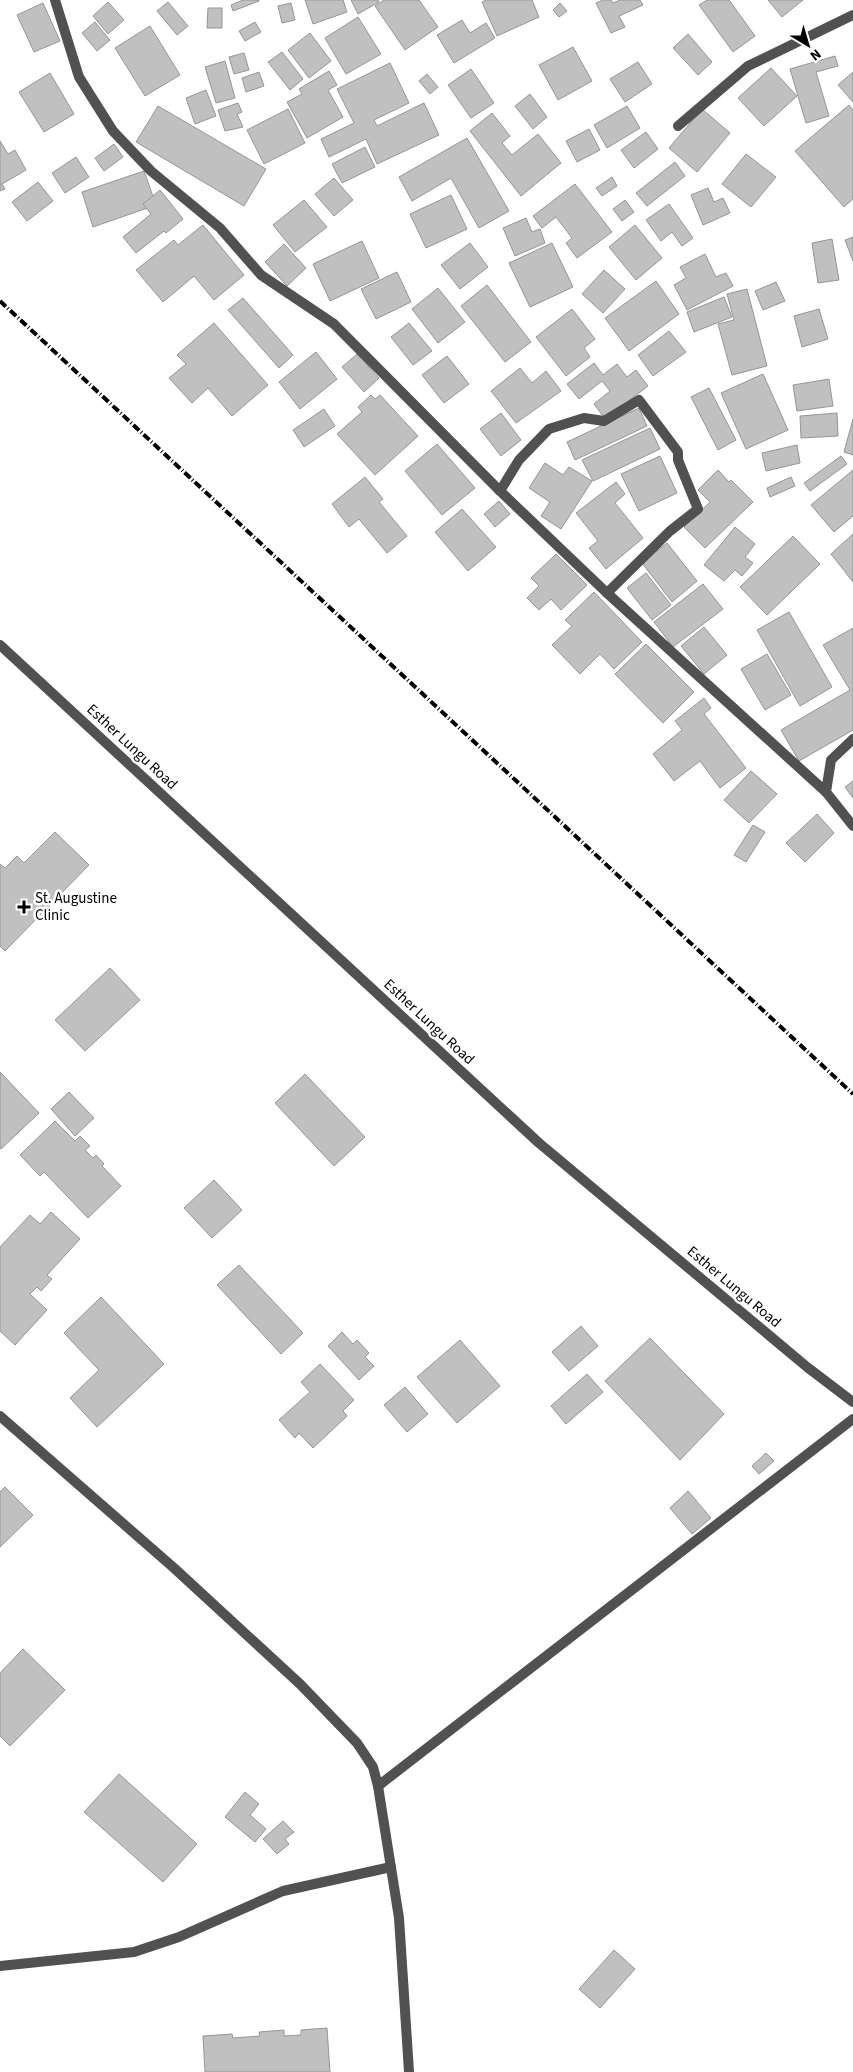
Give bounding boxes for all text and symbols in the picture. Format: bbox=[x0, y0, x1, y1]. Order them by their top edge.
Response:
north arrow bbox=[783, 20, 833, 70]
text: N bbox=[806, 44, 825, 65]
street label: Esther Lungu Road bbox=[82, 699, 182, 795]
place label: St. Augustine Clinic bbox=[35, 888, 117, 926]
marker: St. Augustine Clinic bbox=[17, 900, 31, 914]
street label: Esther Lungu Road bbox=[379, 974, 479, 1070]
street label: Esther Lungu Road bbox=[682, 1241, 786, 1333]

